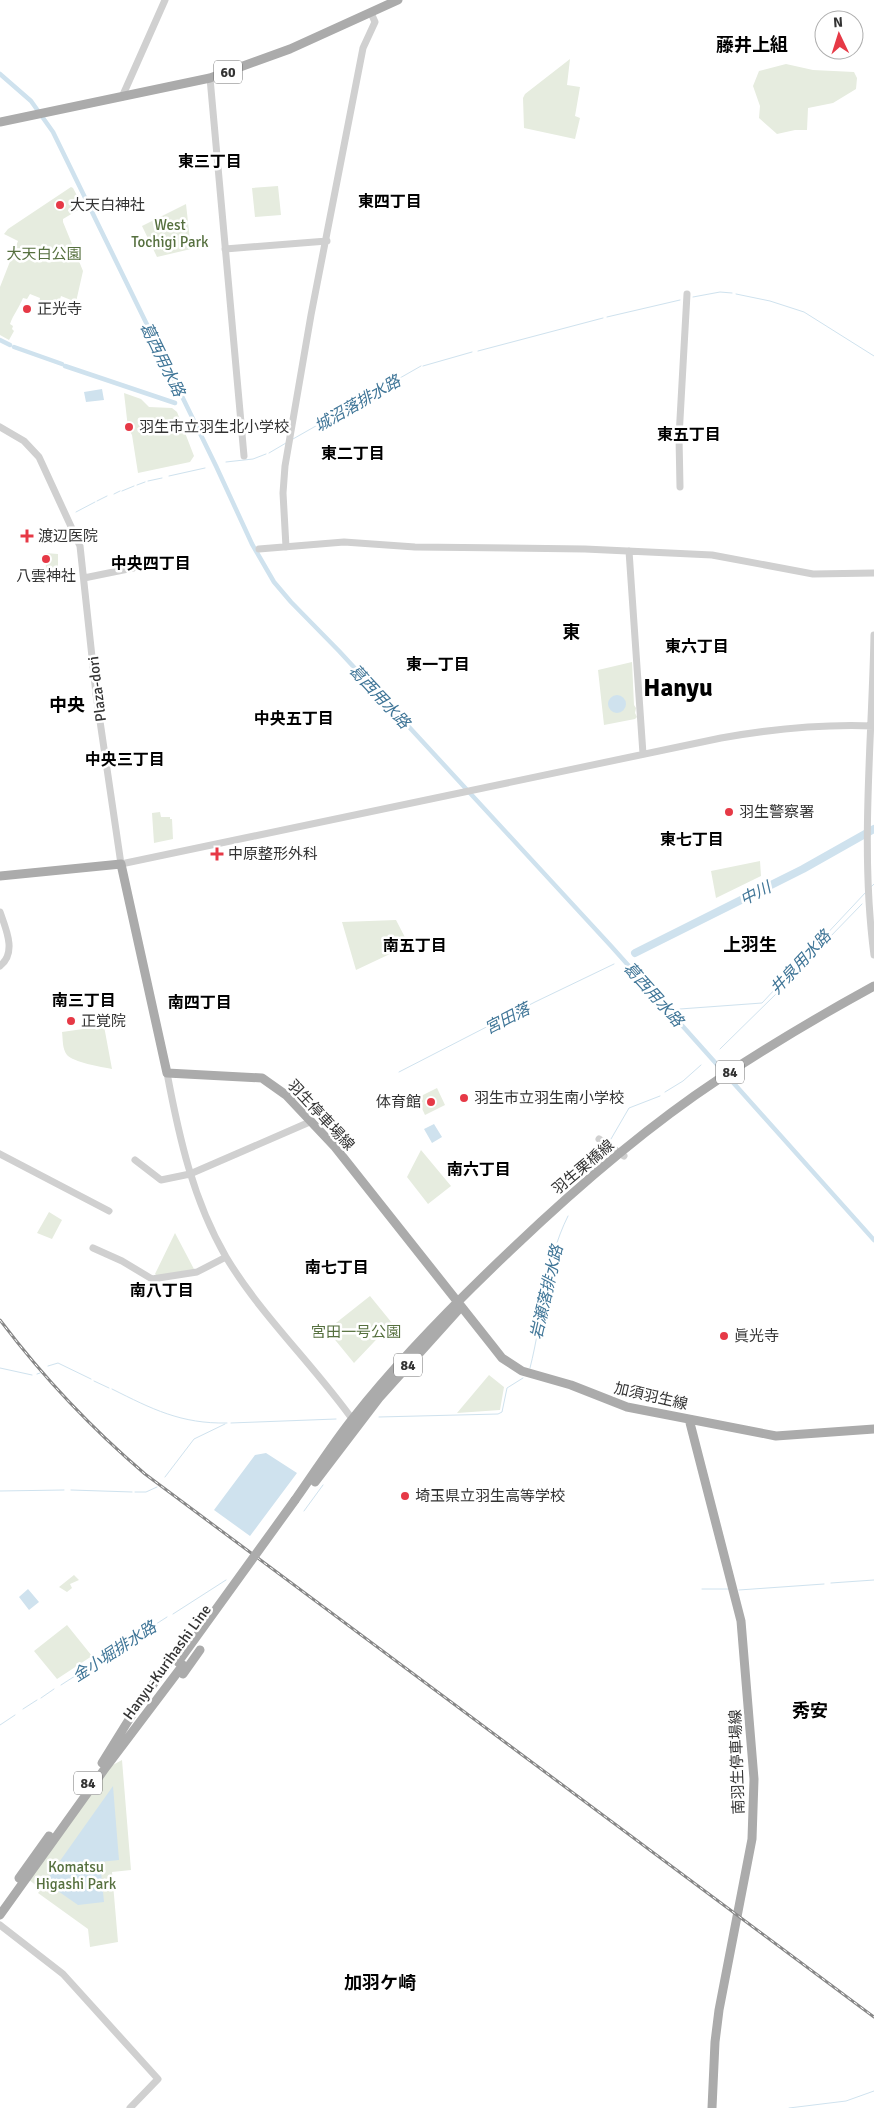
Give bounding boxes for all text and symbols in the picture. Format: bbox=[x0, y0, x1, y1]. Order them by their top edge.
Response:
north arrow bbox=[814, 10, 864, 60]
text: N bbox=[833, 14, 844, 31]
district label: 藤井上組 bbox=[716, 34, 788, 56]
road number: 60 bbox=[214, 61, 242, 84]
district label: 東三丁目 bbox=[178, 152, 242, 172]
district label: 東四丁目 bbox=[358, 192, 422, 212]
place label: 大天白神社 bbox=[70, 196, 145, 214]
marker: 大天白神社 bbox=[54, 199, 66, 211]
park label: West Tochigi Park bbox=[131, 216, 209, 251]
park label: 大天白公園 bbox=[6, 245, 82, 263]
place label: 正光寺 bbox=[37, 300, 82, 318]
marker: 正光寺 bbox=[21, 303, 33, 315]
water label: 葛西用水路 bbox=[136, 319, 189, 402]
water label: 城沼落排水路 bbox=[311, 370, 406, 437]
place label: 羽生市立羽生北小学校 bbox=[139, 418, 289, 436]
marker: 羽生市立羽生北小学校 bbox=[123, 421, 135, 433]
district label: 東五丁目 bbox=[657, 425, 721, 445]
district label: 東二丁目 bbox=[321, 444, 385, 464]
place label: 渡辺医院 bbox=[38, 527, 98, 545]
marker: 渡辺医院 bbox=[20, 529, 34, 543]
marker: 八雲神社 bbox=[40, 553, 52, 565]
district label: 中央四丁目 bbox=[111, 554, 191, 574]
place label: 八雲神社 bbox=[16, 567, 76, 585]
district label: 東 bbox=[562, 621, 580, 643]
district label: 東六丁目 bbox=[665, 637, 729, 657]
street label: Plaza-dori bbox=[84, 655, 110, 723]
district label: 東一丁目 bbox=[406, 655, 470, 675]
water label: 葛西用水路 bbox=[345, 661, 415, 734]
district label: Hanyu bbox=[643, 672, 713, 703]
district label: 中央 bbox=[49, 694, 85, 716]
district label: 中央五丁目 bbox=[254, 709, 334, 729]
district label: 中央三丁目 bbox=[85, 750, 165, 770]
place label: 羽生警察署 bbox=[739, 803, 814, 821]
marker: 羽生警察署 bbox=[723, 806, 735, 818]
district label: 東七丁目 bbox=[660, 830, 724, 850]
place label: 中原整形外科 bbox=[228, 845, 318, 863]
marker: 中原整形外科 bbox=[210, 847, 224, 861]
water label: 中川 bbox=[737, 877, 776, 910]
water label: 井泉用水路 bbox=[766, 925, 837, 999]
district label: 上羽生 bbox=[723, 934, 777, 956]
district label: 南五丁目 bbox=[383, 936, 447, 956]
water label: 葛西用水路 bbox=[619, 958, 689, 1033]
district label: 南三丁目 bbox=[52, 991, 116, 1011]
district label: 南四丁目 bbox=[168, 993, 232, 1013]
water label: 宮田落 bbox=[482, 998, 536, 1039]
place label: 正覚院 bbox=[81, 1012, 126, 1030]
marker: 正覚院 bbox=[65, 1015, 77, 1027]
road number: 84 bbox=[716, 1060, 744, 1084]
street label: 羽生停車場線 bbox=[284, 1076, 358, 1154]
place label: 羽生市立羽生南小学校 bbox=[474, 1089, 624, 1107]
marker: 羽生市立羽生南小学校 bbox=[458, 1092, 470, 1104]
place label: 体育館 bbox=[376, 1093, 421, 1111]
marker: 体育館 bbox=[425, 1096, 437, 1108]
street label: 羽生栗橋線 bbox=[548, 1136, 618, 1198]
district label: 南六丁目 bbox=[447, 1160, 511, 1180]
water label: 岩瀬落排水路 bbox=[526, 1241, 568, 1341]
district label: 南七丁目 bbox=[305, 1258, 369, 1278]
district label: 南八丁目 bbox=[130, 1281, 194, 1301]
park label: 宮田一号公園 bbox=[311, 1323, 401, 1341]
place label: 眞光寺 bbox=[734, 1327, 779, 1345]
marker: 眞光寺 bbox=[718, 1330, 730, 1342]
road number: 84 bbox=[394, 1354, 422, 1376]
street label: 加須羽生線 bbox=[612, 1379, 690, 1413]
place label: 埼玉県立羽生高等学校 bbox=[415, 1487, 565, 1505]
marker: 埼玉県立羽生高等学校 bbox=[399, 1490, 411, 1502]
street label: Hanyu-Kurihashi Line bbox=[119, 1601, 215, 1723]
water label: 金小堀排水路 bbox=[69, 1616, 162, 1686]
district label: 秀安 bbox=[792, 1700, 828, 1722]
street label: 南羽生停車場線 bbox=[726, 1709, 748, 1815]
road number: 84 bbox=[74, 1772, 102, 1795]
park label: Komatsu Higashi Park bbox=[36, 1858, 117, 1893]
district label: 加羽ケ崎 bbox=[344, 1972, 416, 1994]

